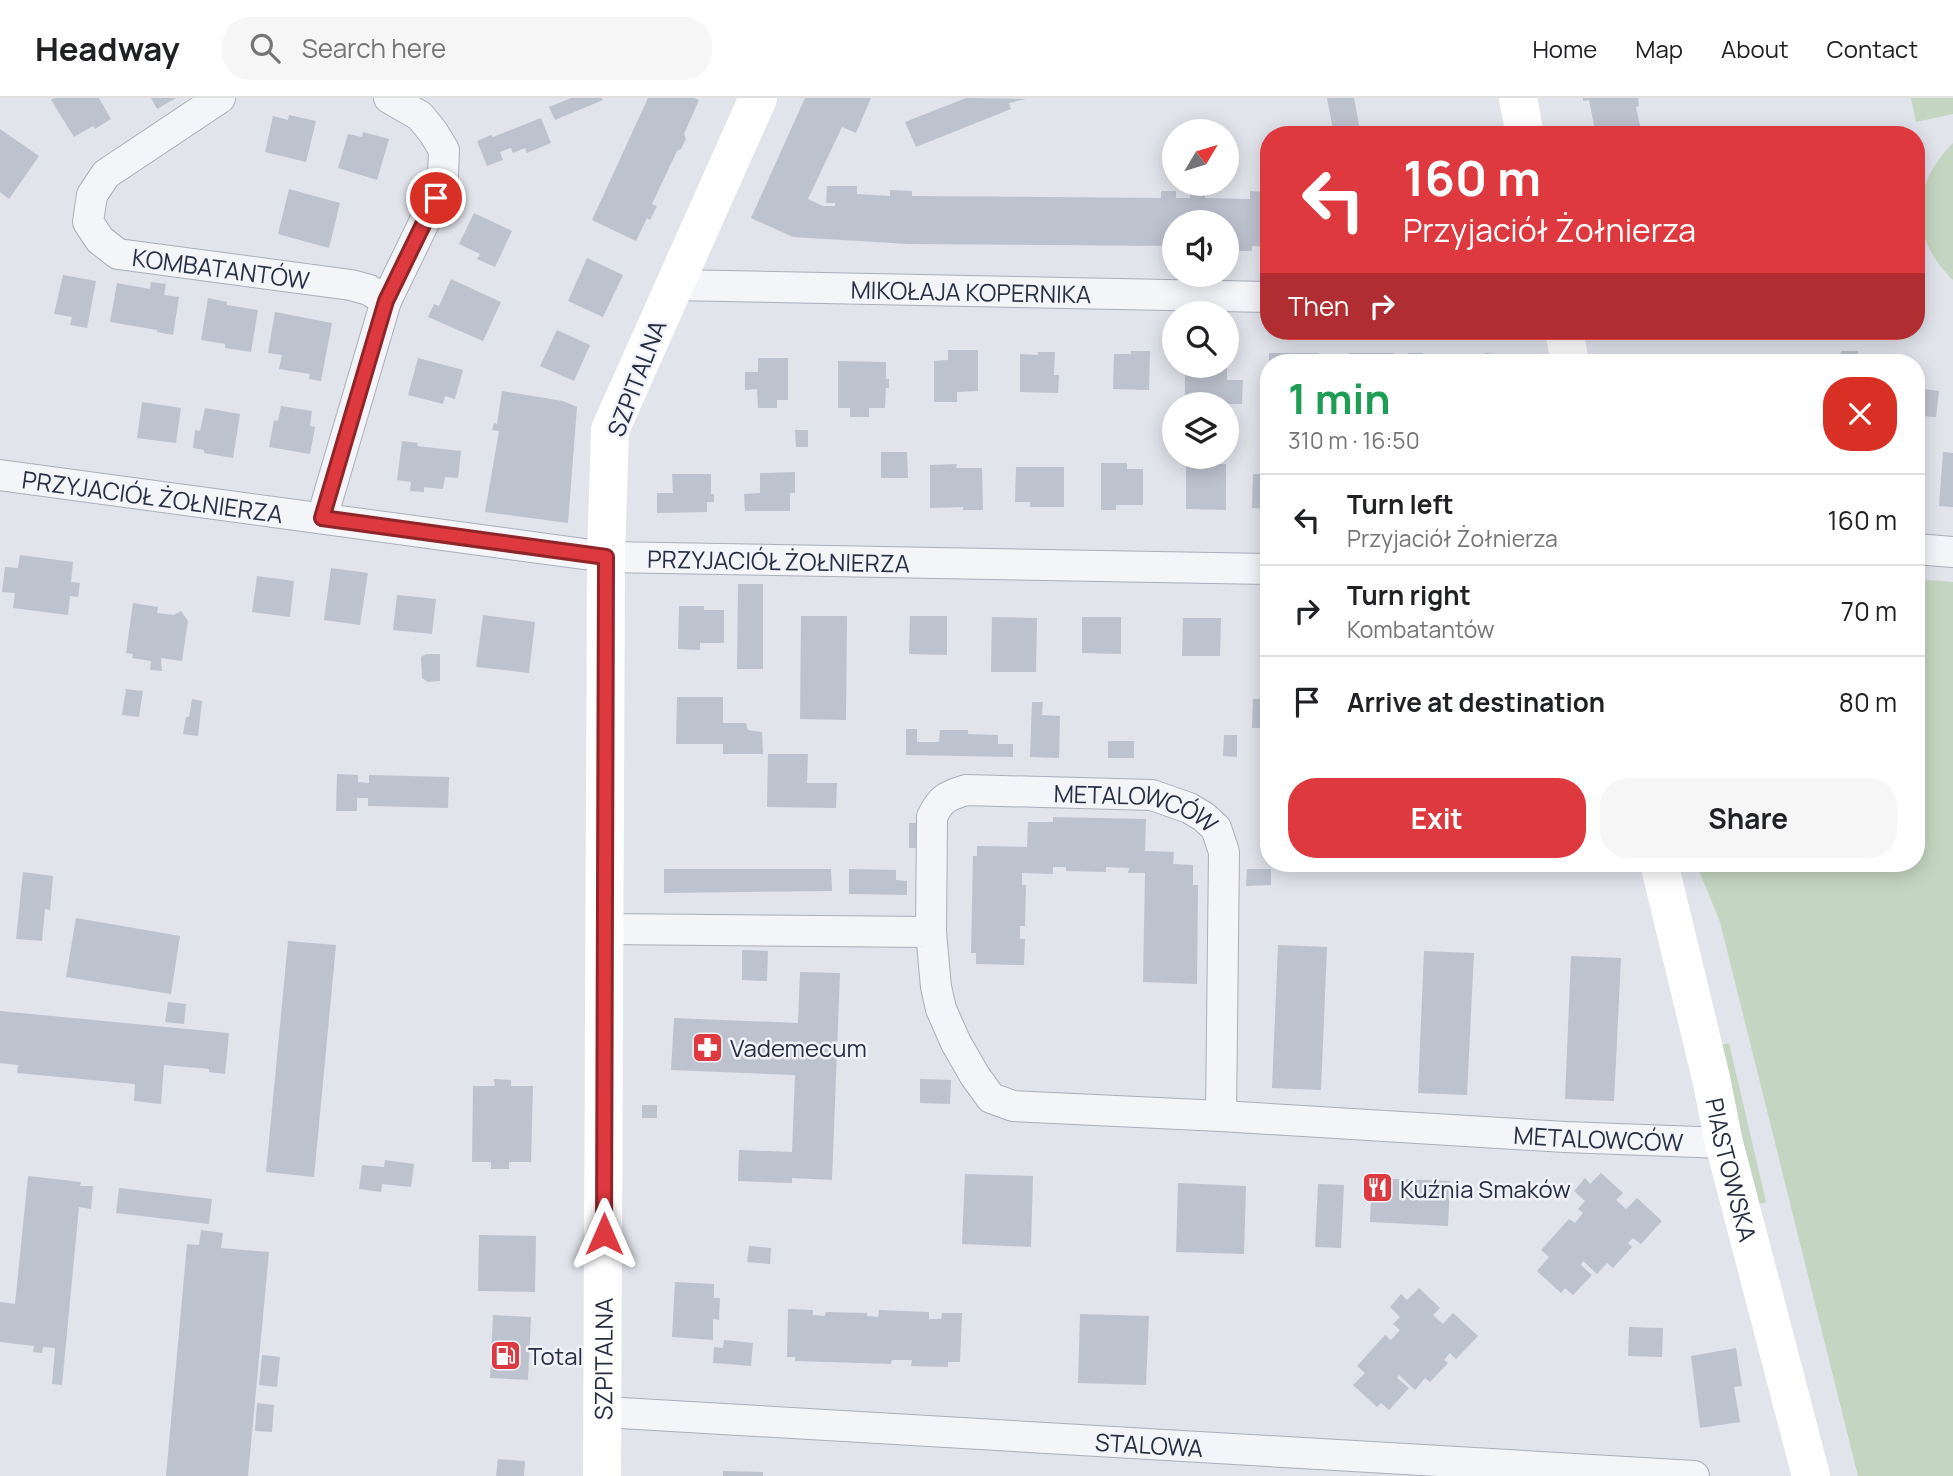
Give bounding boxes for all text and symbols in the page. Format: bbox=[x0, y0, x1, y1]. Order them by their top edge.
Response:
search box bbox=[222, 17, 712, 80]
text: Headway bbox=[35, 26, 180, 71]
icon: search bbox=[246, 29, 284, 67]
text: Search here bbox=[302, 30, 446, 66]
text: Home bbox=[1532, 32, 1597, 65]
text: Map bbox=[1635, 32, 1683, 65]
text: About bbox=[1721, 32, 1789, 65]
text: Contact bbox=[1827, 32, 1918, 65]
north arrow bbox=[1162, 119, 1239, 196]
map controls bbox=[1162, 119, 1239, 469]
text: 160 m bbox=[1403, 144, 1541, 211]
icon: left bbox=[1288, 154, 1379, 245]
pin bbox=[406, 168, 466, 228]
icon: arrive bbox=[417, 179, 455, 217]
text: Przyjaciół Żołnierza bbox=[1403, 208, 1696, 252]
button: sound bbox=[1162, 210, 1239, 287]
street label: KOMBATANTÓW bbox=[130, 240, 312, 296]
street label: MIKOŁAJA KOPERNIKA bbox=[850, 272, 1092, 310]
icon: right bbox=[1363, 287, 1401, 325]
text: Then bbox=[1288, 288, 1349, 324]
button: search bbox=[1162, 301, 1239, 378]
street label: SZPITALNA bbox=[599, 315, 673, 441]
text: 1 min bbox=[1288, 369, 1391, 427]
button: close bbox=[1823, 377, 1897, 451]
button: layers bbox=[1162, 392, 1239, 469]
text: 310 m · 16:50 bbox=[1288, 424, 1420, 456]
street label: PRZYJACIÓŁ ŻOŁNIERZA bbox=[20, 462, 285, 530]
text: Turn left bbox=[1347, 486, 1454, 522]
icon: left bbox=[1288, 501, 1326, 539]
text: 160 m bbox=[1828, 502, 1897, 538]
text: Przyjaciół Żołnierza bbox=[1347, 522, 1558, 554]
street label: PRZYJACIÓŁ ŻOŁNIERZA bbox=[647, 541, 910, 579]
text: Turn right bbox=[1347, 577, 1471, 613]
icon: right bbox=[1288, 592, 1326, 630]
text: 70 m bbox=[1841, 593, 1897, 629]
text: Kombatantów bbox=[1347, 613, 1494, 645]
icon: arrive bbox=[1288, 683, 1326, 721]
text: Arrive at destination bbox=[1347, 684, 1605, 720]
text: 80 m bbox=[1839, 684, 1897, 720]
street label: METALOWCÓW bbox=[1053, 776, 1226, 839]
button: Exit bbox=[1288, 778, 1586, 858]
button: Share bbox=[1600, 778, 1897, 858]
pharmacy icon: Vademecum bbox=[690, 1030, 724, 1064]
place label: Vademecum bbox=[730, 1031, 867, 1064]
street label: PIASTOWSKA bbox=[1699, 1095, 1765, 1245]
street label: METALOWCÓW bbox=[1513, 1117, 1684, 1158]
restaurant icon: Kuźnia Smaków bbox=[1360, 1171, 1394, 1205]
place label: Kuźnia Smaków bbox=[1400, 1172, 1571, 1205]
position arrow bbox=[567, 1197, 641, 1271]
street label: SZPITALNA bbox=[586, 1298, 619, 1420]
fuel station icon: Total bbox=[488, 1338, 522, 1372]
place label: Total bbox=[528, 1339, 583, 1372]
street label: STALOWA bbox=[1094, 1424, 1204, 1464]

